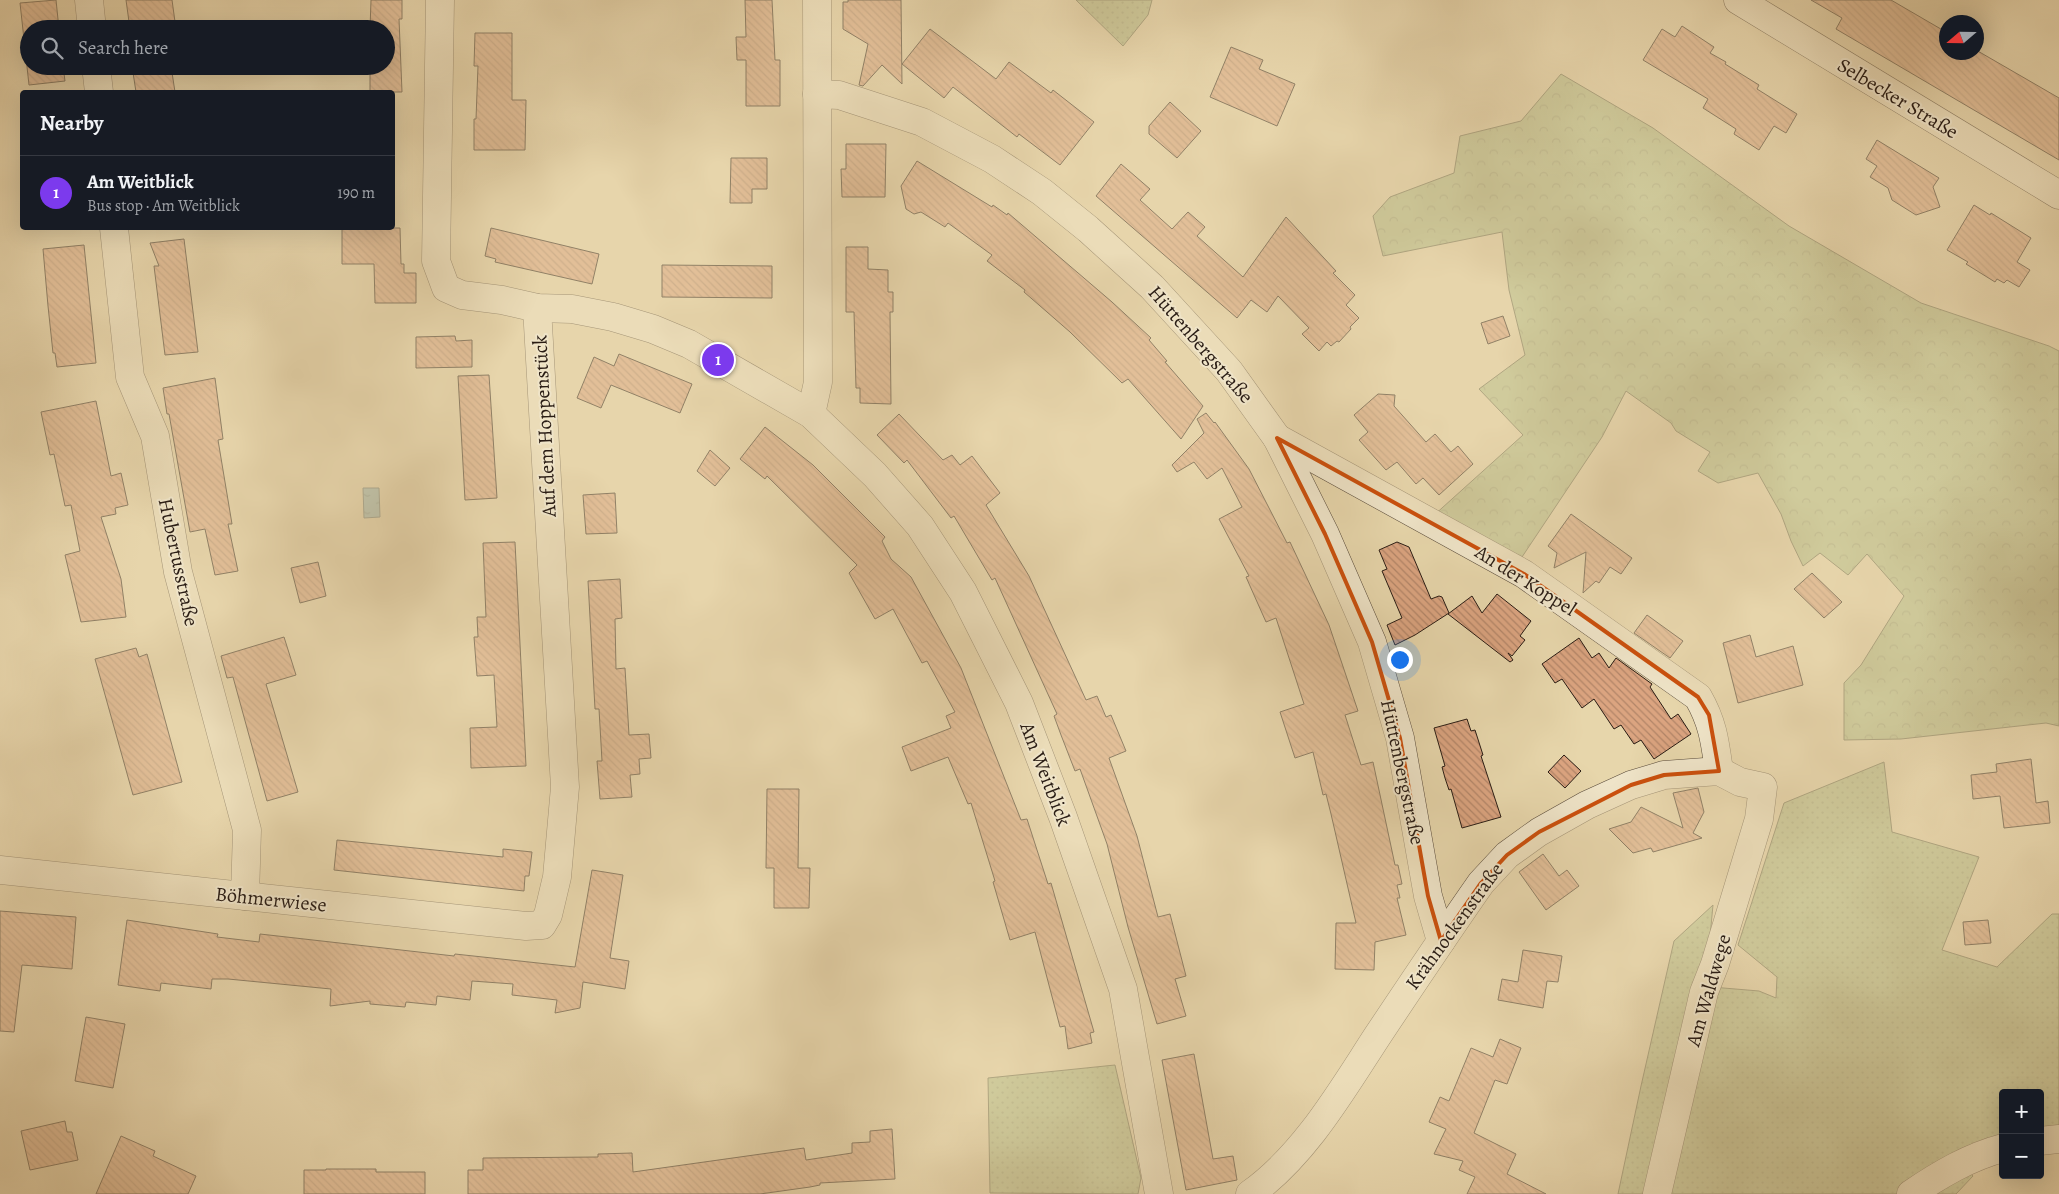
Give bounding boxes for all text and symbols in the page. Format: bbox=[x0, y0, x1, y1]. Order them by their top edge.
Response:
north arrow bbox=[1939, 15, 1984, 60]
search box bbox=[20, 20, 395, 75]
icon: search bbox=[38, 34, 66, 62]
text: Search here bbox=[78, 35, 168, 61]
street label: Selbecker Straße bbox=[1832, 52, 1963, 145]
text: Nearby bbox=[40, 109, 103, 137]
text: Am Weitblick bbox=[87, 169, 194, 195]
text: 1 bbox=[53, 182, 59, 204]
text: 190 m bbox=[337, 182, 375, 204]
text: Bus stop · Am Weitblick bbox=[87, 195, 240, 217]
street label: Hüttenbergstraße bbox=[1142, 280, 1259, 409]
street label: Auf dem Hoppenstück bbox=[526, 334, 563, 519]
pin: 1 bbox=[702, 341, 734, 379]
street label: Hubertusstraße bbox=[152, 496, 205, 629]
street label: An der Koppel bbox=[1469, 538, 1581, 622]
your location bbox=[1387, 647, 1413, 673]
street label: Hüttenbergstraße bbox=[1374, 697, 1431, 847]
street label: Am Weitblick bbox=[1013, 717, 1078, 830]
street label: Krähnockenstraße bbox=[1399, 857, 1510, 995]
street label: Böhmerwiese bbox=[214, 880, 328, 919]
street label: Am Waldwege bbox=[1679, 931, 1737, 1050]
map controls bbox=[1999, 1089, 2044, 1179]
button: + bbox=[1999, 1089, 2044, 1134]
button: − bbox=[1999, 1134, 2044, 1179]

